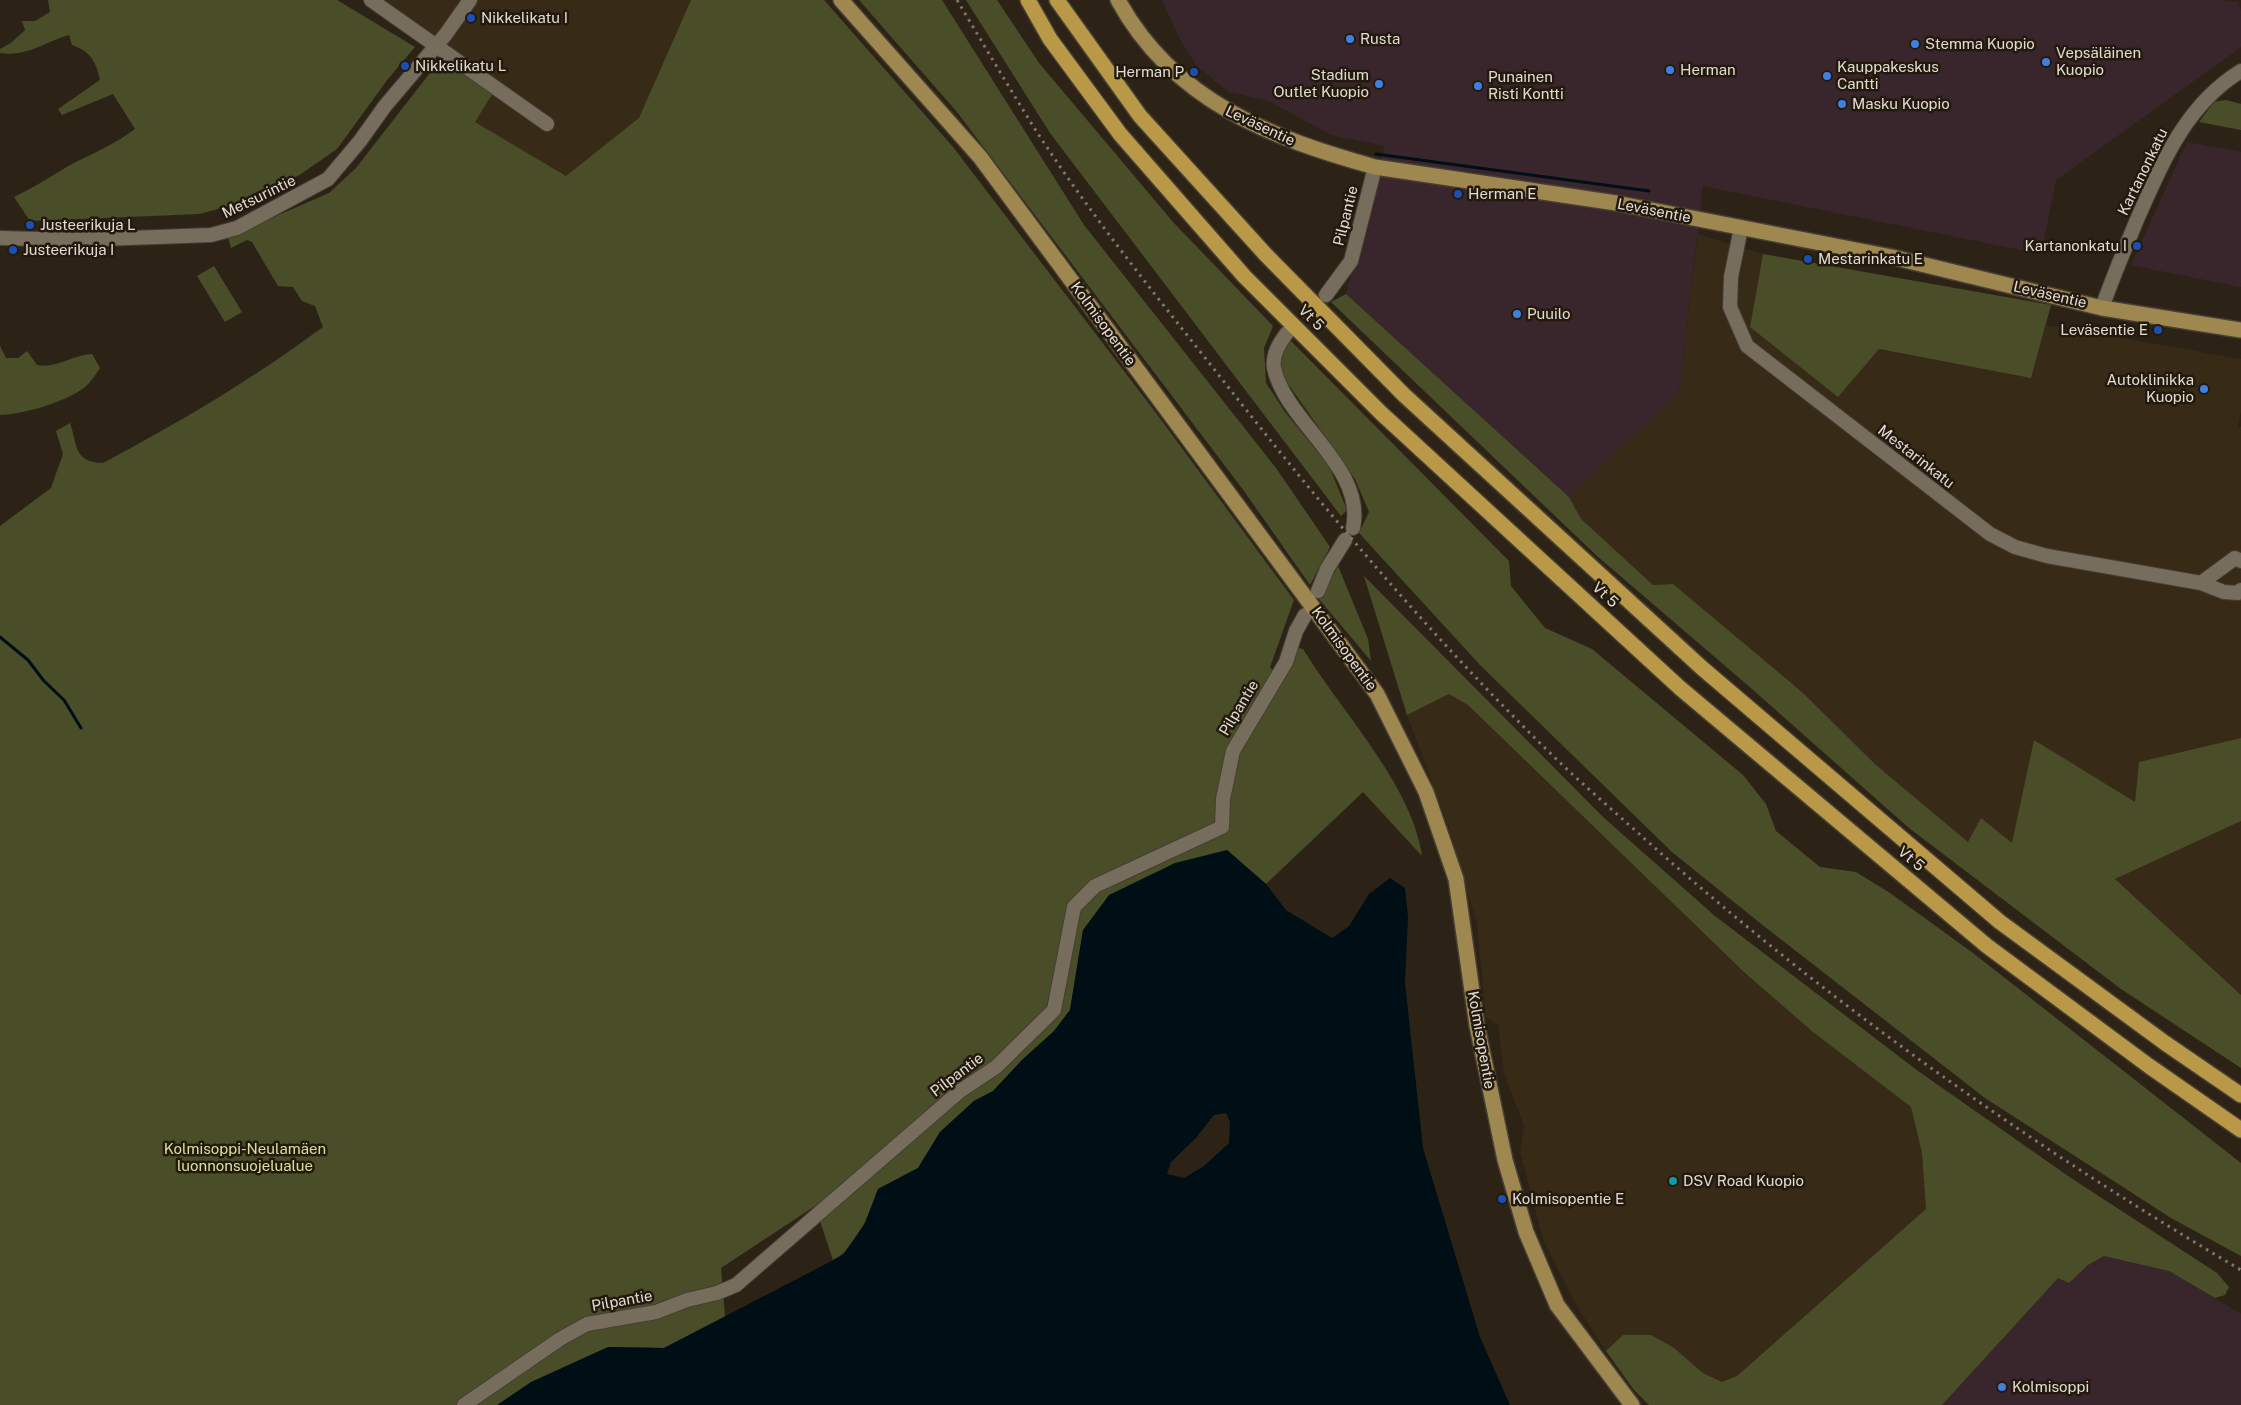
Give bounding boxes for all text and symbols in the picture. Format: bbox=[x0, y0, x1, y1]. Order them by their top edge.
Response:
place label: Nikkelikatu I bbox=[481, 9, 568, 27]
marker: Nikkelikatu I bbox=[465, 12, 477, 24]
place label: Rusta bbox=[1360, 30, 1400, 48]
marker: Rusta bbox=[1344, 33, 1356, 45]
place label: Stemma Kuopio bbox=[1925, 35, 2035, 53]
marker: Stemma Kuopio bbox=[1909, 38, 1921, 50]
place label: Vepsäläinen Kuopio bbox=[2056, 44, 2141, 79]
marker: Vepsäläinen Kuopio bbox=[2040, 56, 2052, 68]
place label: Nikkelikatu L bbox=[415, 57, 506, 75]
place label: Kauppakeskus Cantti bbox=[1837, 58, 1939, 93]
marker: Nikkelikatu L bbox=[399, 60, 411, 72]
place label: Herman bbox=[1680, 61, 1736, 79]
place label: Herman P bbox=[1115, 63, 1184, 81]
marker: Herman bbox=[1664, 64, 1676, 76]
marker: Herman P bbox=[1188, 66, 1200, 78]
place label: Stadium Outlet Kuopio bbox=[1274, 66, 1369, 101]
place label: Punainen Risti Kontti bbox=[1488, 68, 1564, 103]
marker: Kauppakeskus Cantti bbox=[1821, 70, 1833, 82]
marker: Stadium Outlet Kuopio bbox=[1373, 78, 1385, 90]
marker: Punainen Risti Kontti bbox=[1472, 80, 1484, 92]
place label: Masku Kuopio bbox=[1852, 95, 1950, 113]
marker: Masku Kuopio bbox=[1836, 98, 1848, 110]
street label: Leväsentie bbox=[1222, 102, 1298, 150]
street label: Kartanonkatu bbox=[2114, 126, 2172, 218]
street label: Metsurintie bbox=[219, 171, 299, 223]
street label: Pilpantie bbox=[1330, 184, 1362, 248]
place label: Herman E bbox=[1468, 185, 1537, 203]
marker: Herman E bbox=[1452, 188, 1464, 200]
street label: Leväsentie bbox=[1616, 195, 1692, 227]
place label: Justeerikuja L bbox=[40, 216, 136, 234]
marker: Justeerikuja L bbox=[24, 219, 36, 231]
place label: Kartanonkatu I bbox=[2025, 237, 2127, 255]
marker: Kartanonkatu I bbox=[2131, 240, 2143, 252]
place label: Justeerikuja I bbox=[23, 241, 114, 259]
marker: Justeerikuja I bbox=[7, 244, 19, 256]
place label: Mestarinkatu E bbox=[1818, 250, 1923, 268]
marker: Mestarinkatu E bbox=[1802, 253, 1814, 265]
street label: Leväsentie bbox=[2012, 278, 2088, 312]
street label: Kolmisopentie bbox=[1067, 279, 1139, 369]
street label: Vt 5 bbox=[1294, 301, 1328, 335]
place label: Puuilo bbox=[1527, 305, 1570, 323]
marker: Puuilo bbox=[1511, 308, 1523, 320]
place label: Leväsentie E bbox=[2060, 321, 2148, 339]
marker: Leväsentie E bbox=[2152, 324, 2164, 336]
place label: Autoklinikka Kuopio bbox=[2107, 371, 2194, 406]
marker: Autoklinikka Kuopio bbox=[2198, 383, 2210, 395]
street label: Mestarinkatu bbox=[1874, 422, 1958, 492]
street label: Vt 5 bbox=[1588, 578, 1622, 612]
street label: Kolmisopentie bbox=[1308, 604, 1380, 694]
street label: Pilpantie bbox=[1215, 677, 1263, 739]
street label: Vt 5 bbox=[1894, 843, 1928, 875]
street label: Kolmisopentie bbox=[1464, 990, 1498, 1090]
street label: Pilpantie bbox=[927, 1049, 987, 1101]
park label: Kolmisoppi-Neulamäen luonnonsuojelualue bbox=[164, 1140, 326, 1175]
place label: DSV Road Kuopio bbox=[1683, 1172, 1804, 1190]
marker: DSV Road Kuopio bbox=[1667, 1175, 1679, 1187]
place label: Kolmisopentie E bbox=[1512, 1190, 1624, 1208]
marker: Kolmisopentie E bbox=[1496, 1193, 1508, 1205]
street label: Pilpantie bbox=[590, 1287, 654, 1315]
place label: Kolmisoppi bbox=[2012, 1378, 2089, 1396]
marker: Kolmisoppi bbox=[1996, 1381, 2008, 1393]

